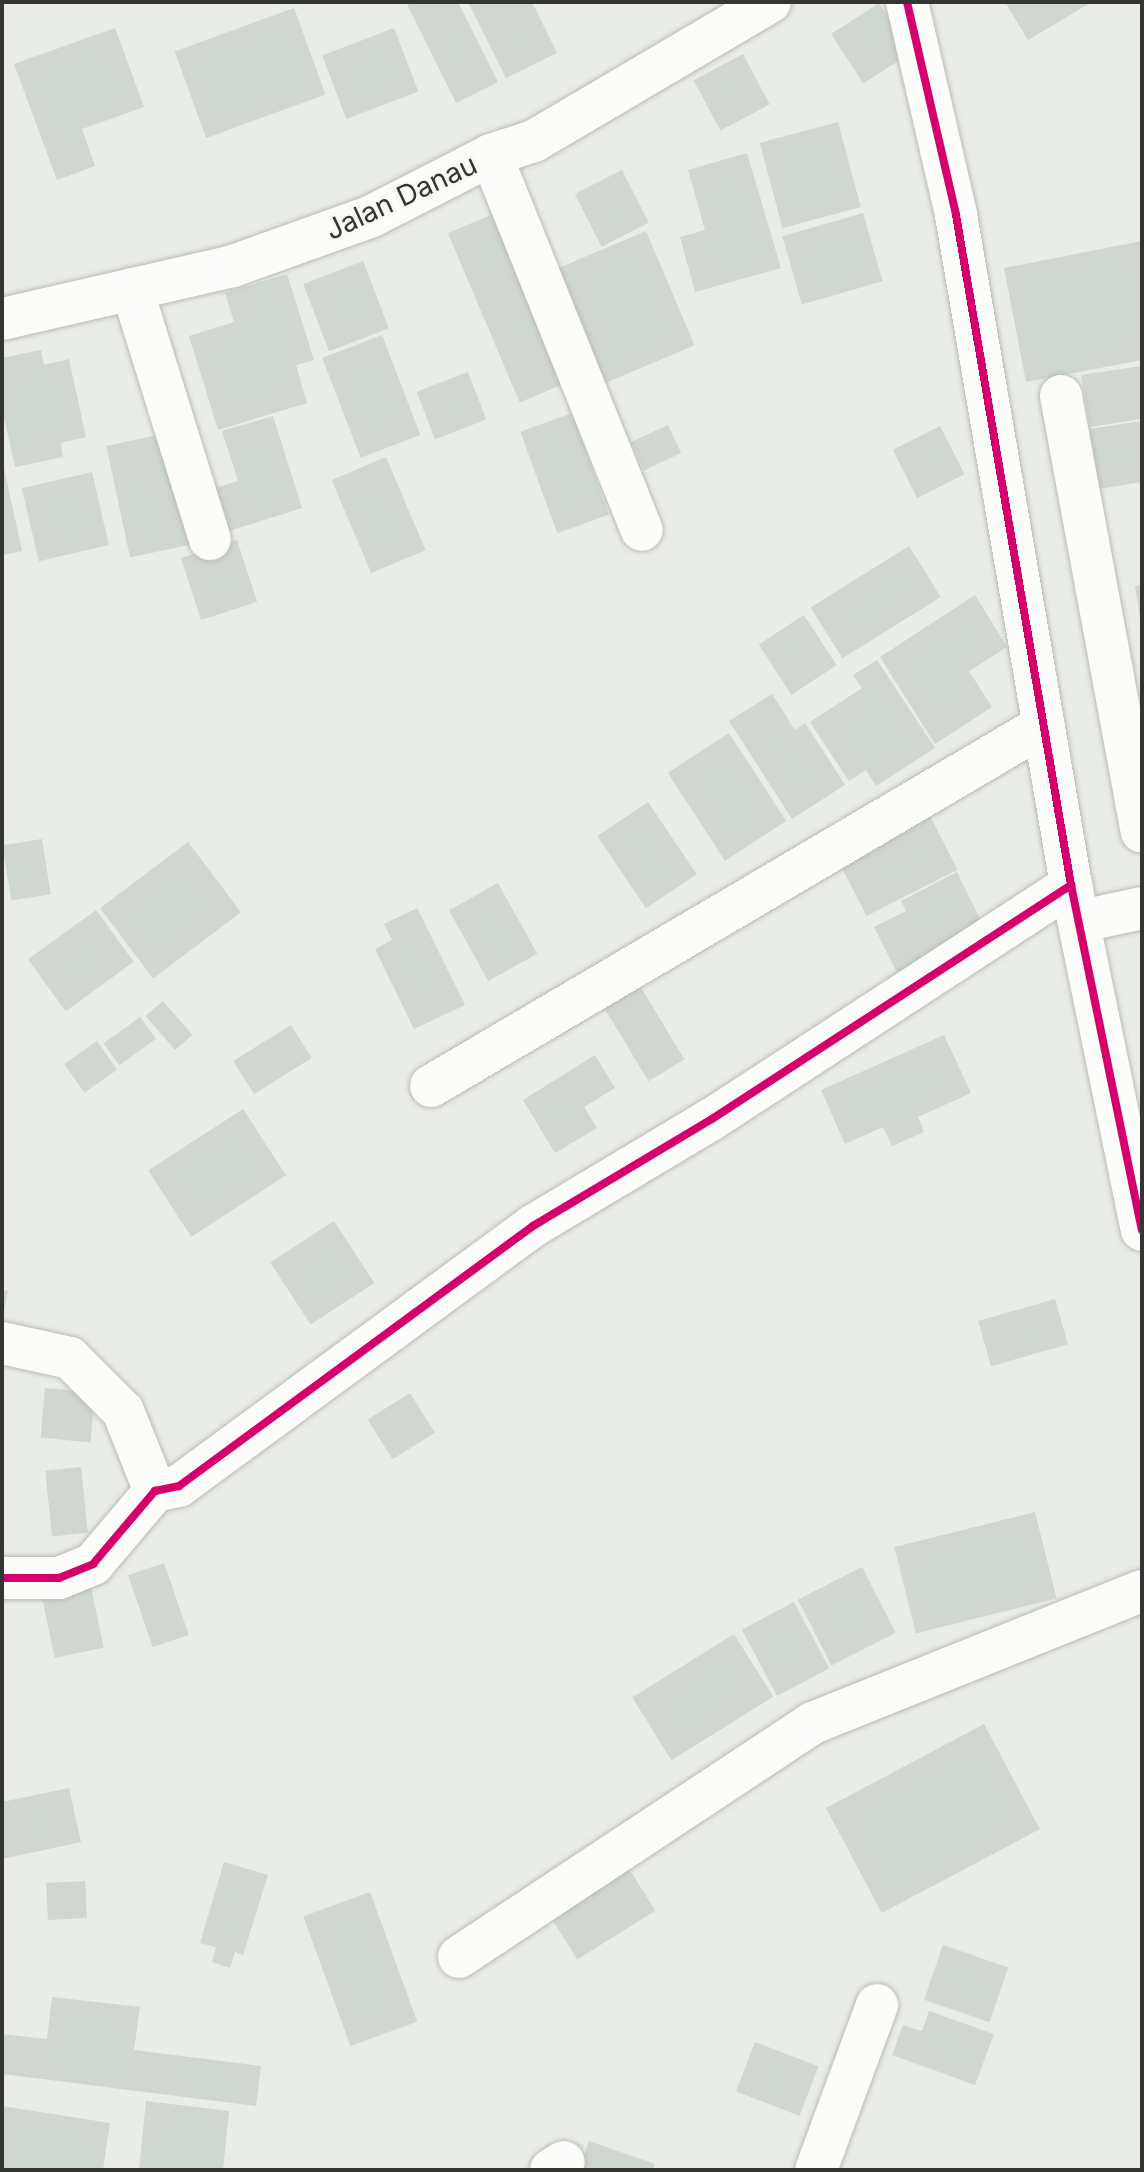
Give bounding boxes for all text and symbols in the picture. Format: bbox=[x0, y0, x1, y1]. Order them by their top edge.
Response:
street label: Jalan Danau bbox=[320, 147, 482, 247]

